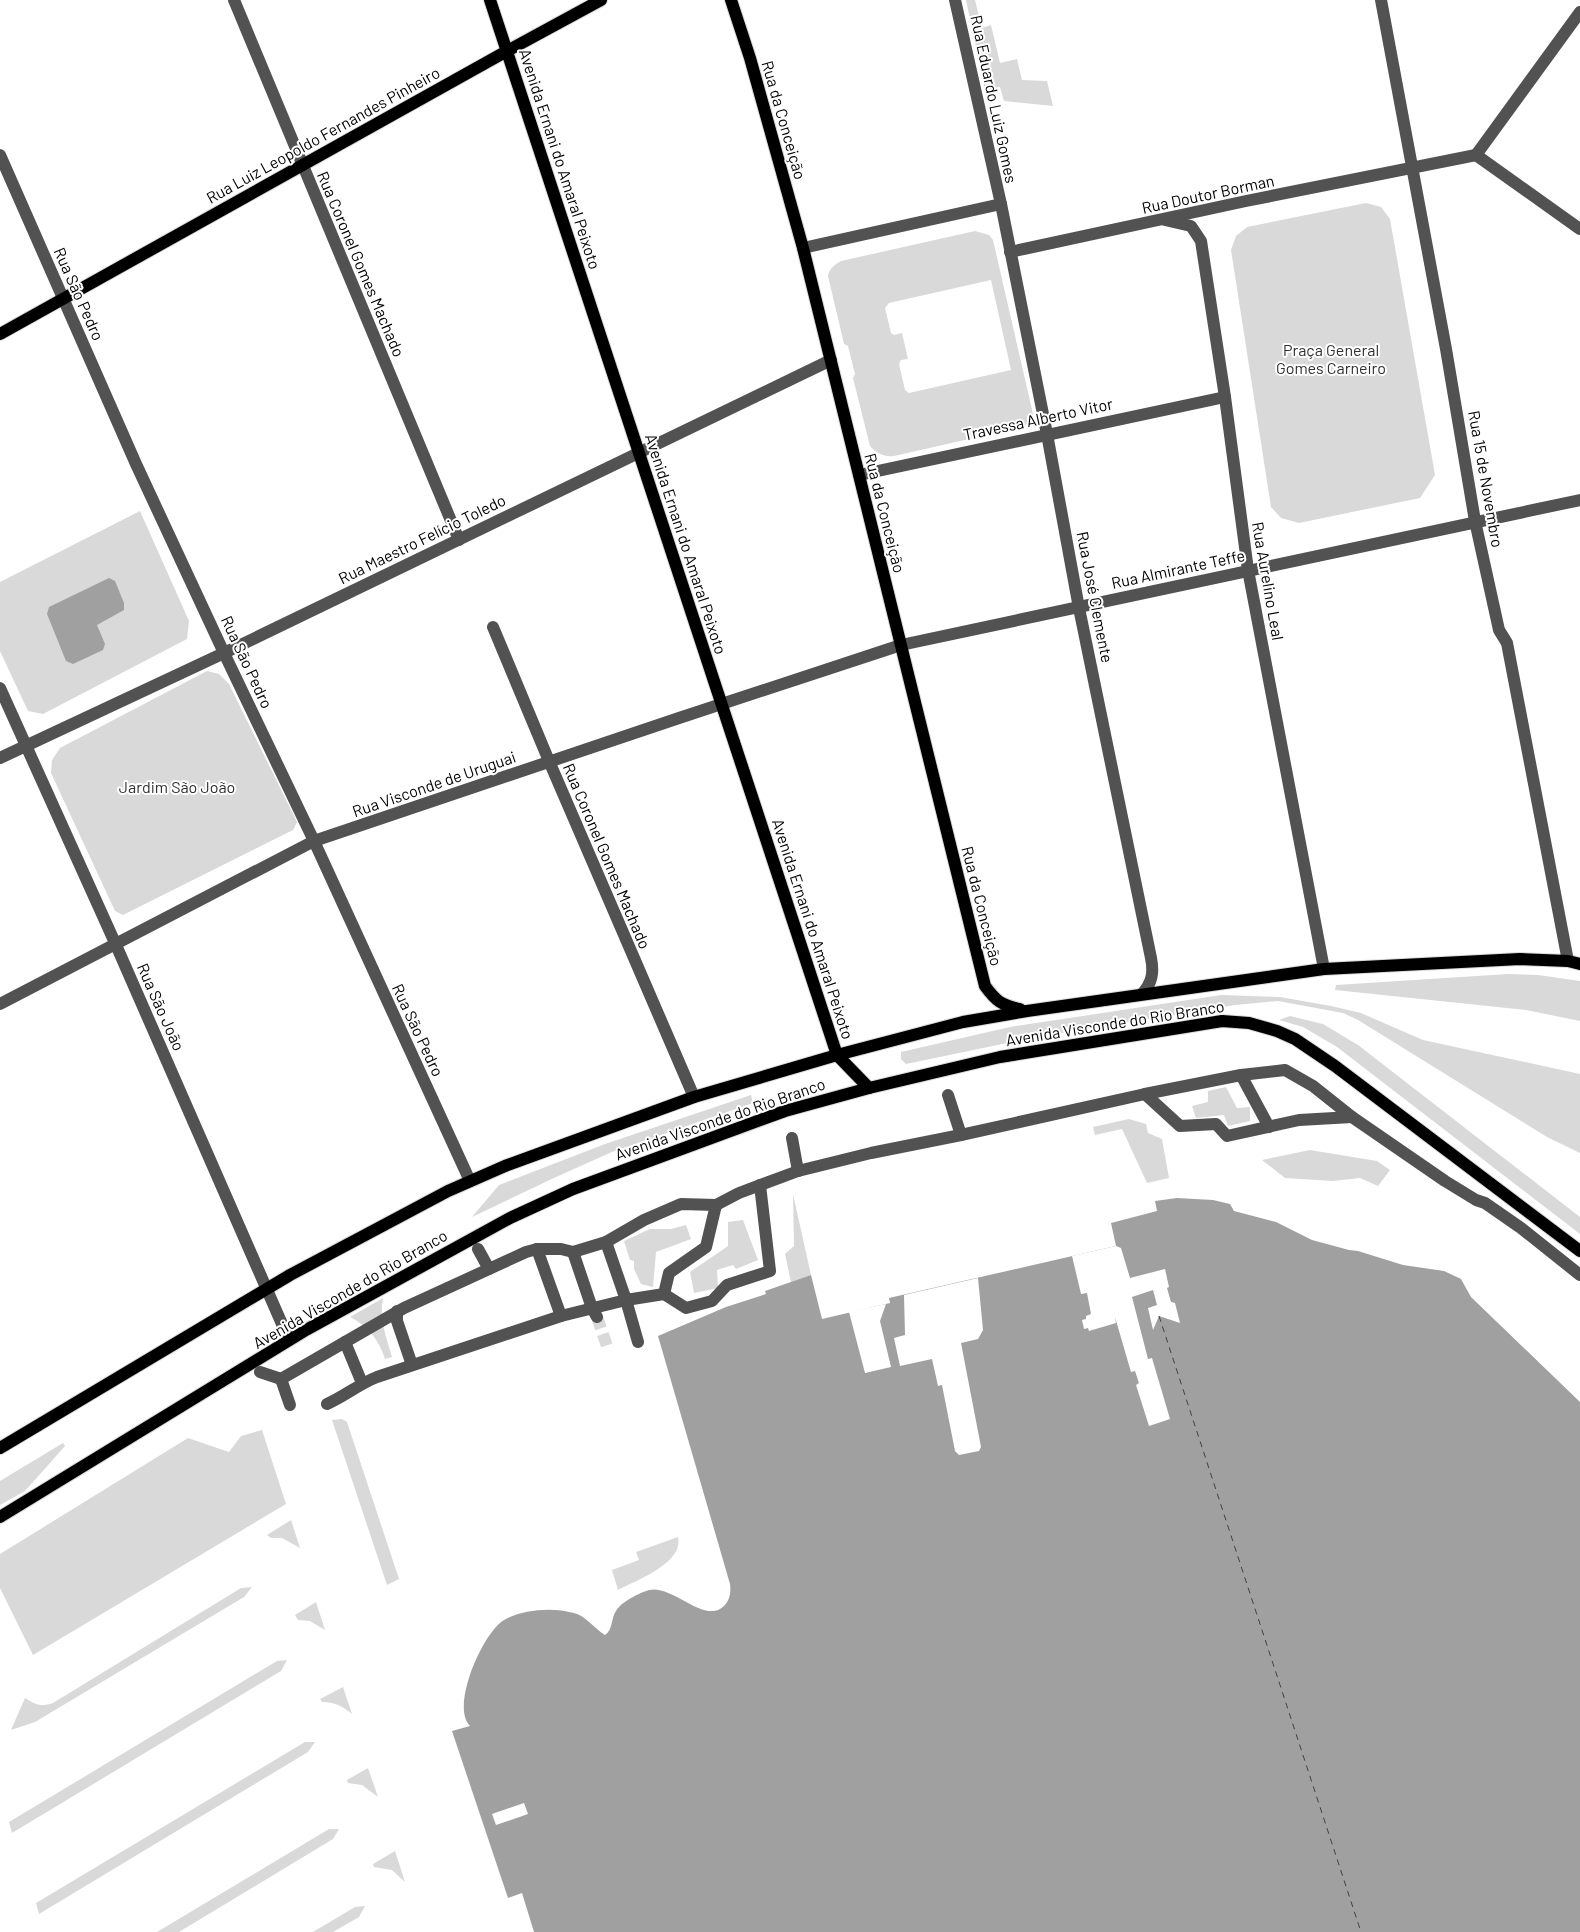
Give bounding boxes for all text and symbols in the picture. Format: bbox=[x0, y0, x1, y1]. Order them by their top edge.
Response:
street label: Rua Eduardo Luiz Gomes bbox=[967, 13, 1022, 185]
street label: Avenida Ernani do Amaral Peixoto bbox=[516, 46, 605, 272]
street label: Rua da Conceição bbox=[758, 58, 811, 181]
street label: Rua Luiz Leopoldo Fernandes Pinheiro bbox=[203, 62, 443, 207]
street label: Rua Coronel Gomes Machado bbox=[314, 168, 409, 359]
street label: Rua Doutor Borman bbox=[1140, 170, 1276, 217]
street label: Rua São Pedro bbox=[50, 244, 108, 343]
park label: Praça General Gomes Carneiro bbox=[1276, 340, 1386, 377]
street label: Travessa Alberto Vitor bbox=[962, 393, 1114, 444]
street label: Rua 15 de Novembro bbox=[1465, 409, 1508, 549]
street label: Avenida Ernani do Amaral Peixoto bbox=[642, 431, 731, 657]
street label: Rua da Conceição bbox=[861, 451, 910, 575]
street label: Rua Maestro Felício Toledo bbox=[335, 490, 508, 587]
street label: Rua Aurelino Leal bbox=[1249, 520, 1288, 642]
street label: Rua José Clemente bbox=[1073, 530, 1118, 664]
street label: Rua Almirante Teffe bbox=[1109, 545, 1246, 592]
street label: Rua São Pedro bbox=[218, 612, 277, 711]
street label: Rua Visconde de Uruguai bbox=[350, 747, 518, 820]
street label: Rua Coronel Gomes Machado bbox=[560, 760, 655, 951]
park label: Jardim São João bbox=[119, 777, 235, 796]
street label: Avenida Ernani do Amaral Peixoto bbox=[769, 816, 858, 1042]
street label: Rua da Conceição bbox=[958, 844, 1007, 968]
street label: Rua São João bbox=[134, 960, 189, 1053]
street label: Rua São Pedro bbox=[389, 980, 448, 1079]
street label: Avenida Visconde do Rio Branco bbox=[1004, 996, 1226, 1049]
street label: Avenida Visconde do Rio Branco bbox=[612, 1074, 827, 1163]
street label: Avenida Visconde do Rio Branco bbox=[249, 1225, 450, 1352]

